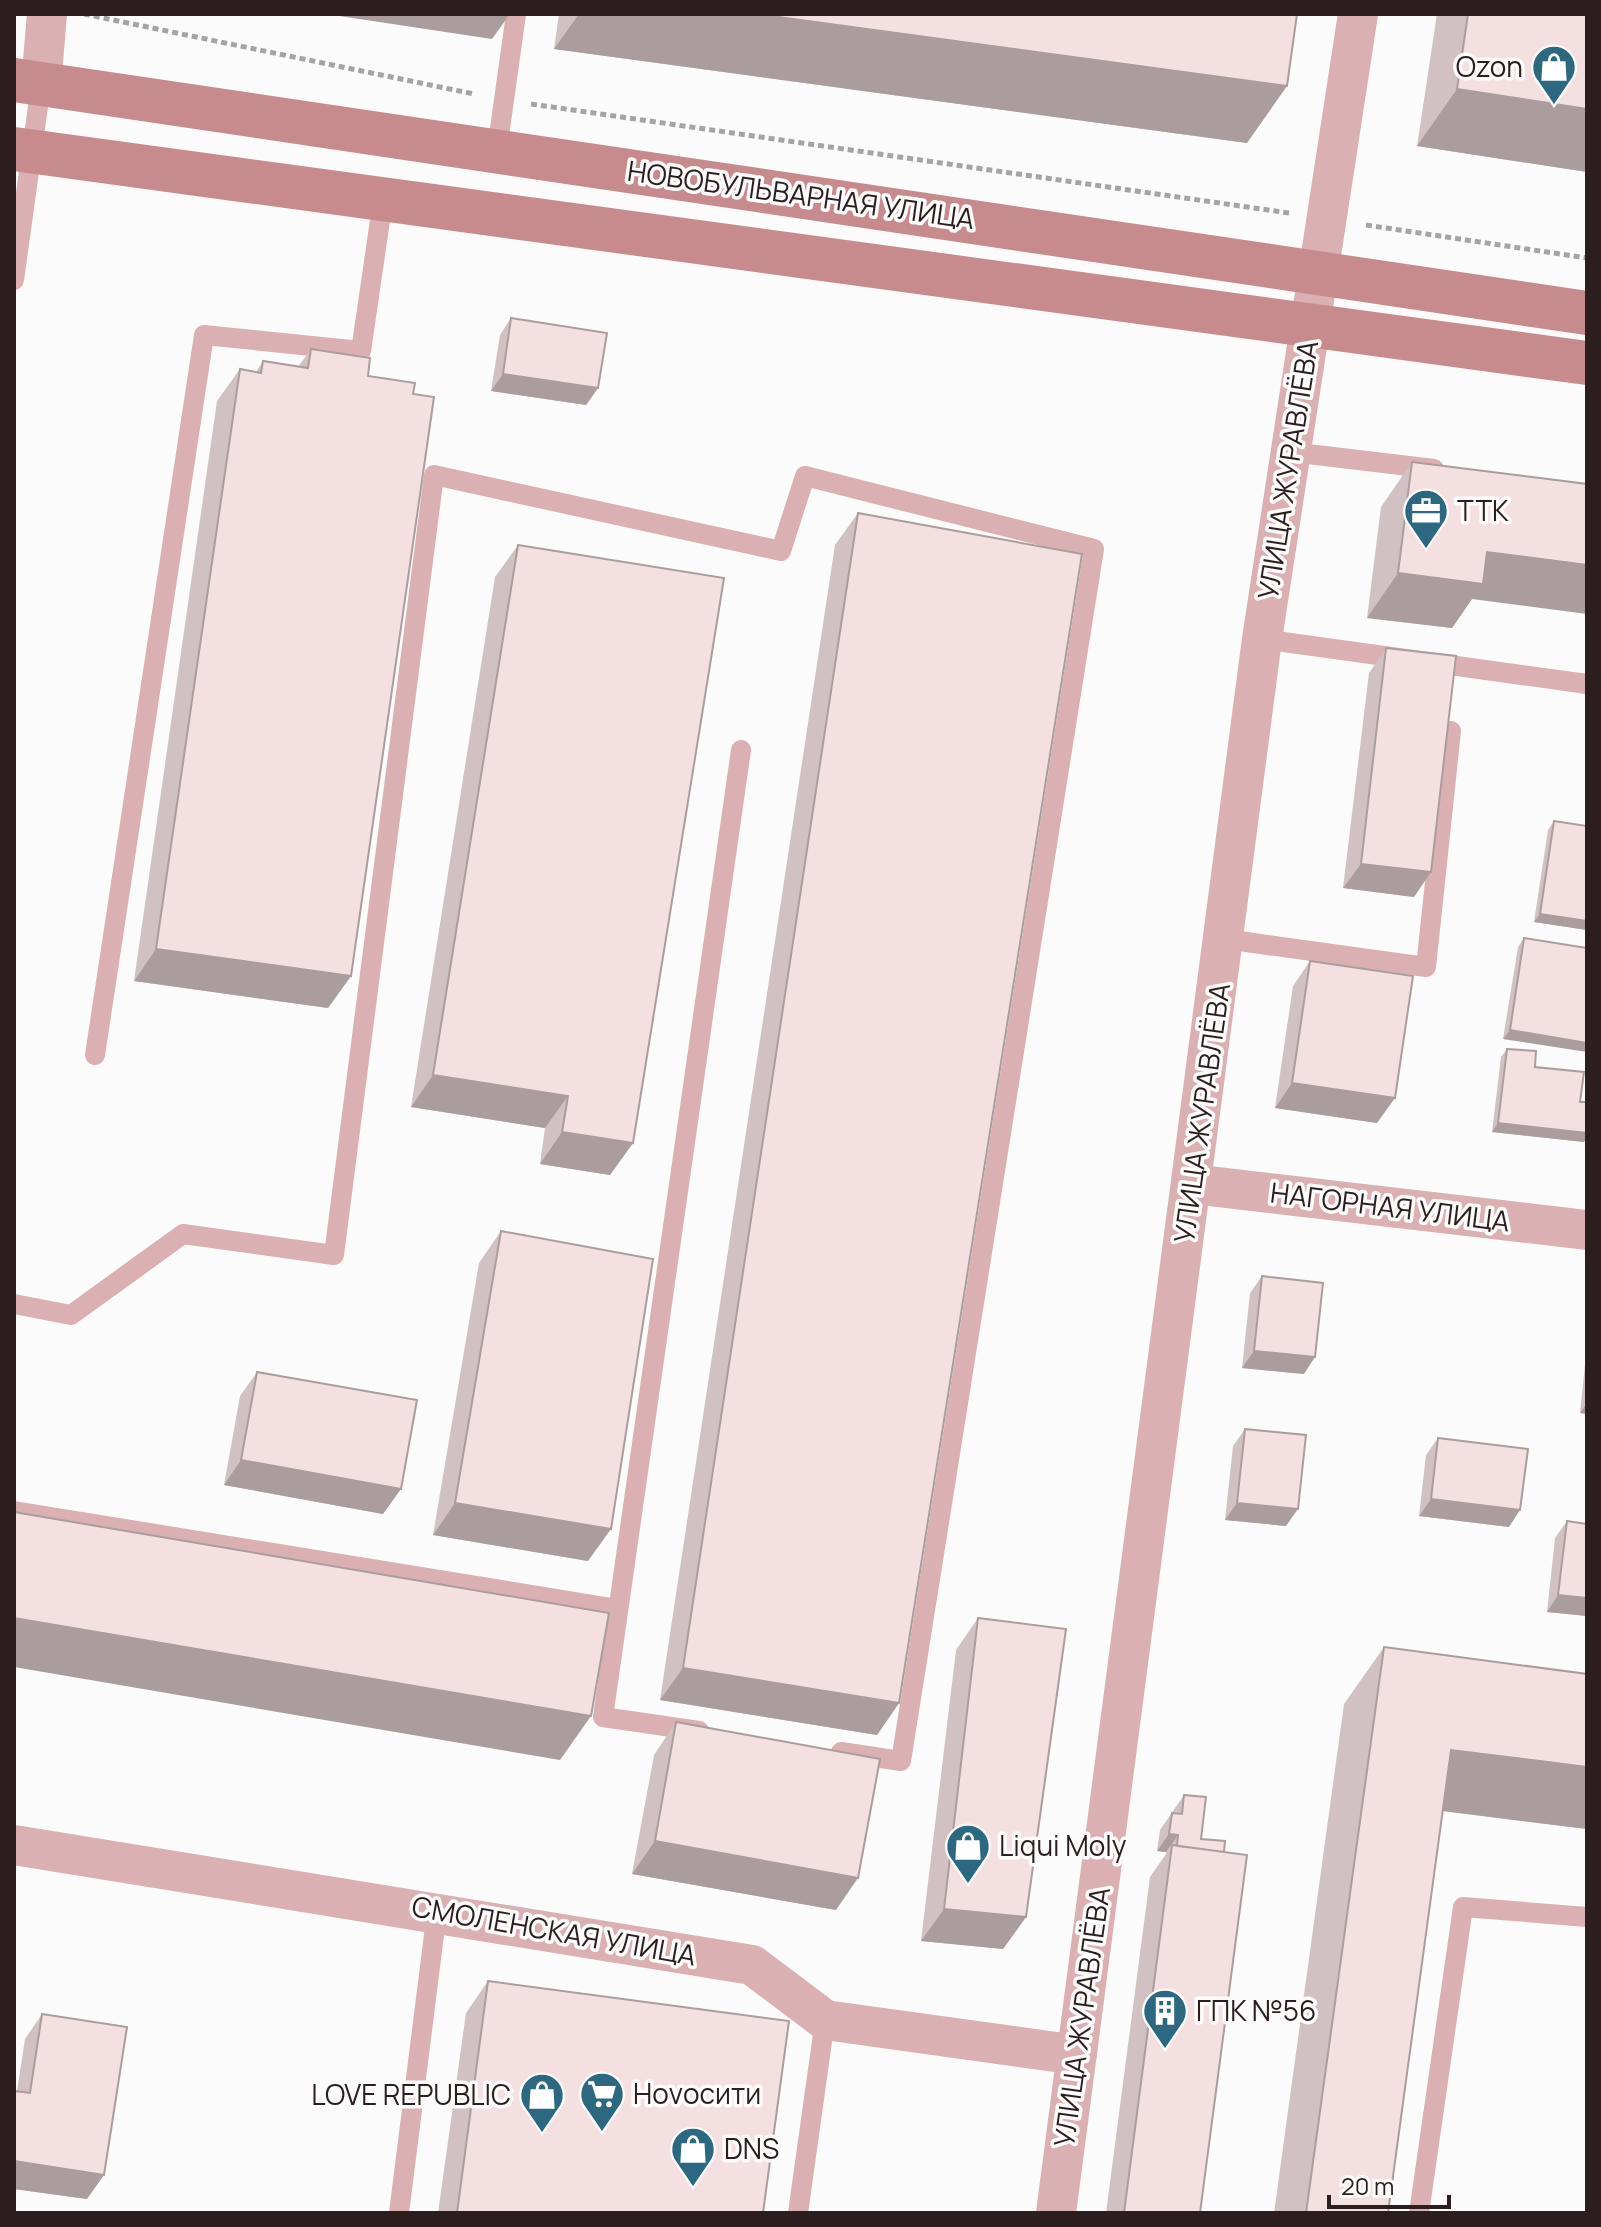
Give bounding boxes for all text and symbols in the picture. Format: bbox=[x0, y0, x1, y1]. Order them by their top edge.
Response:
shop icon: Ozon bbox=[1530, 43, 1578, 106]
place label: Ozon bbox=[1456, 47, 1523, 85]
street label: НОВОБУЛЬВАРНАЯ УЛИЦА bbox=[625, 151, 977, 237]
street label: УЛИЦА ЖУРАВЛЁВА bbox=[1248, 337, 1326, 602]
office icon: ТТК bbox=[1402, 487, 1450, 550]
place label: ТТК bbox=[1457, 491, 1509, 529]
street label: УЛИЦА ЖУРАВЛЁВА bbox=[1164, 980, 1238, 1245]
street label: НАГОРНАЯ УЛИЦА bbox=[1268, 1172, 1512, 1240]
shop icon: Liqui Moly bbox=[944, 1822, 992, 1885]
place label: Liqui Moly bbox=[999, 1826, 1127, 1864]
street label: УЛИЦА ЖУРАВЛЁВА bbox=[1044, 1884, 1118, 2149]
street label: СМОЛЕНСКАЯ УЛИЦА bbox=[409, 1886, 699, 1974]
building icon: ГПК №56 bbox=[1141, 1987, 1189, 2050]
place label: ГПК №56 bbox=[1196, 1991, 1316, 2029]
supermarket icon: Ноvосити bbox=[578, 2070, 626, 2133]
shop icon: LOVE REPUBLIC bbox=[518, 2071, 566, 2134]
place label: Ноvосити bbox=[633, 2074, 761, 2112]
place label: LOVE REPUBLIC bbox=[311, 2075, 511, 2113]
shop icon: DNS bbox=[669, 2125, 717, 2188]
place label: DNS bbox=[724, 2129, 779, 2167]
scale bar bbox=[1329, 2159, 1449, 2209]
text: 20 m bbox=[1341, 2169, 1394, 2202]

